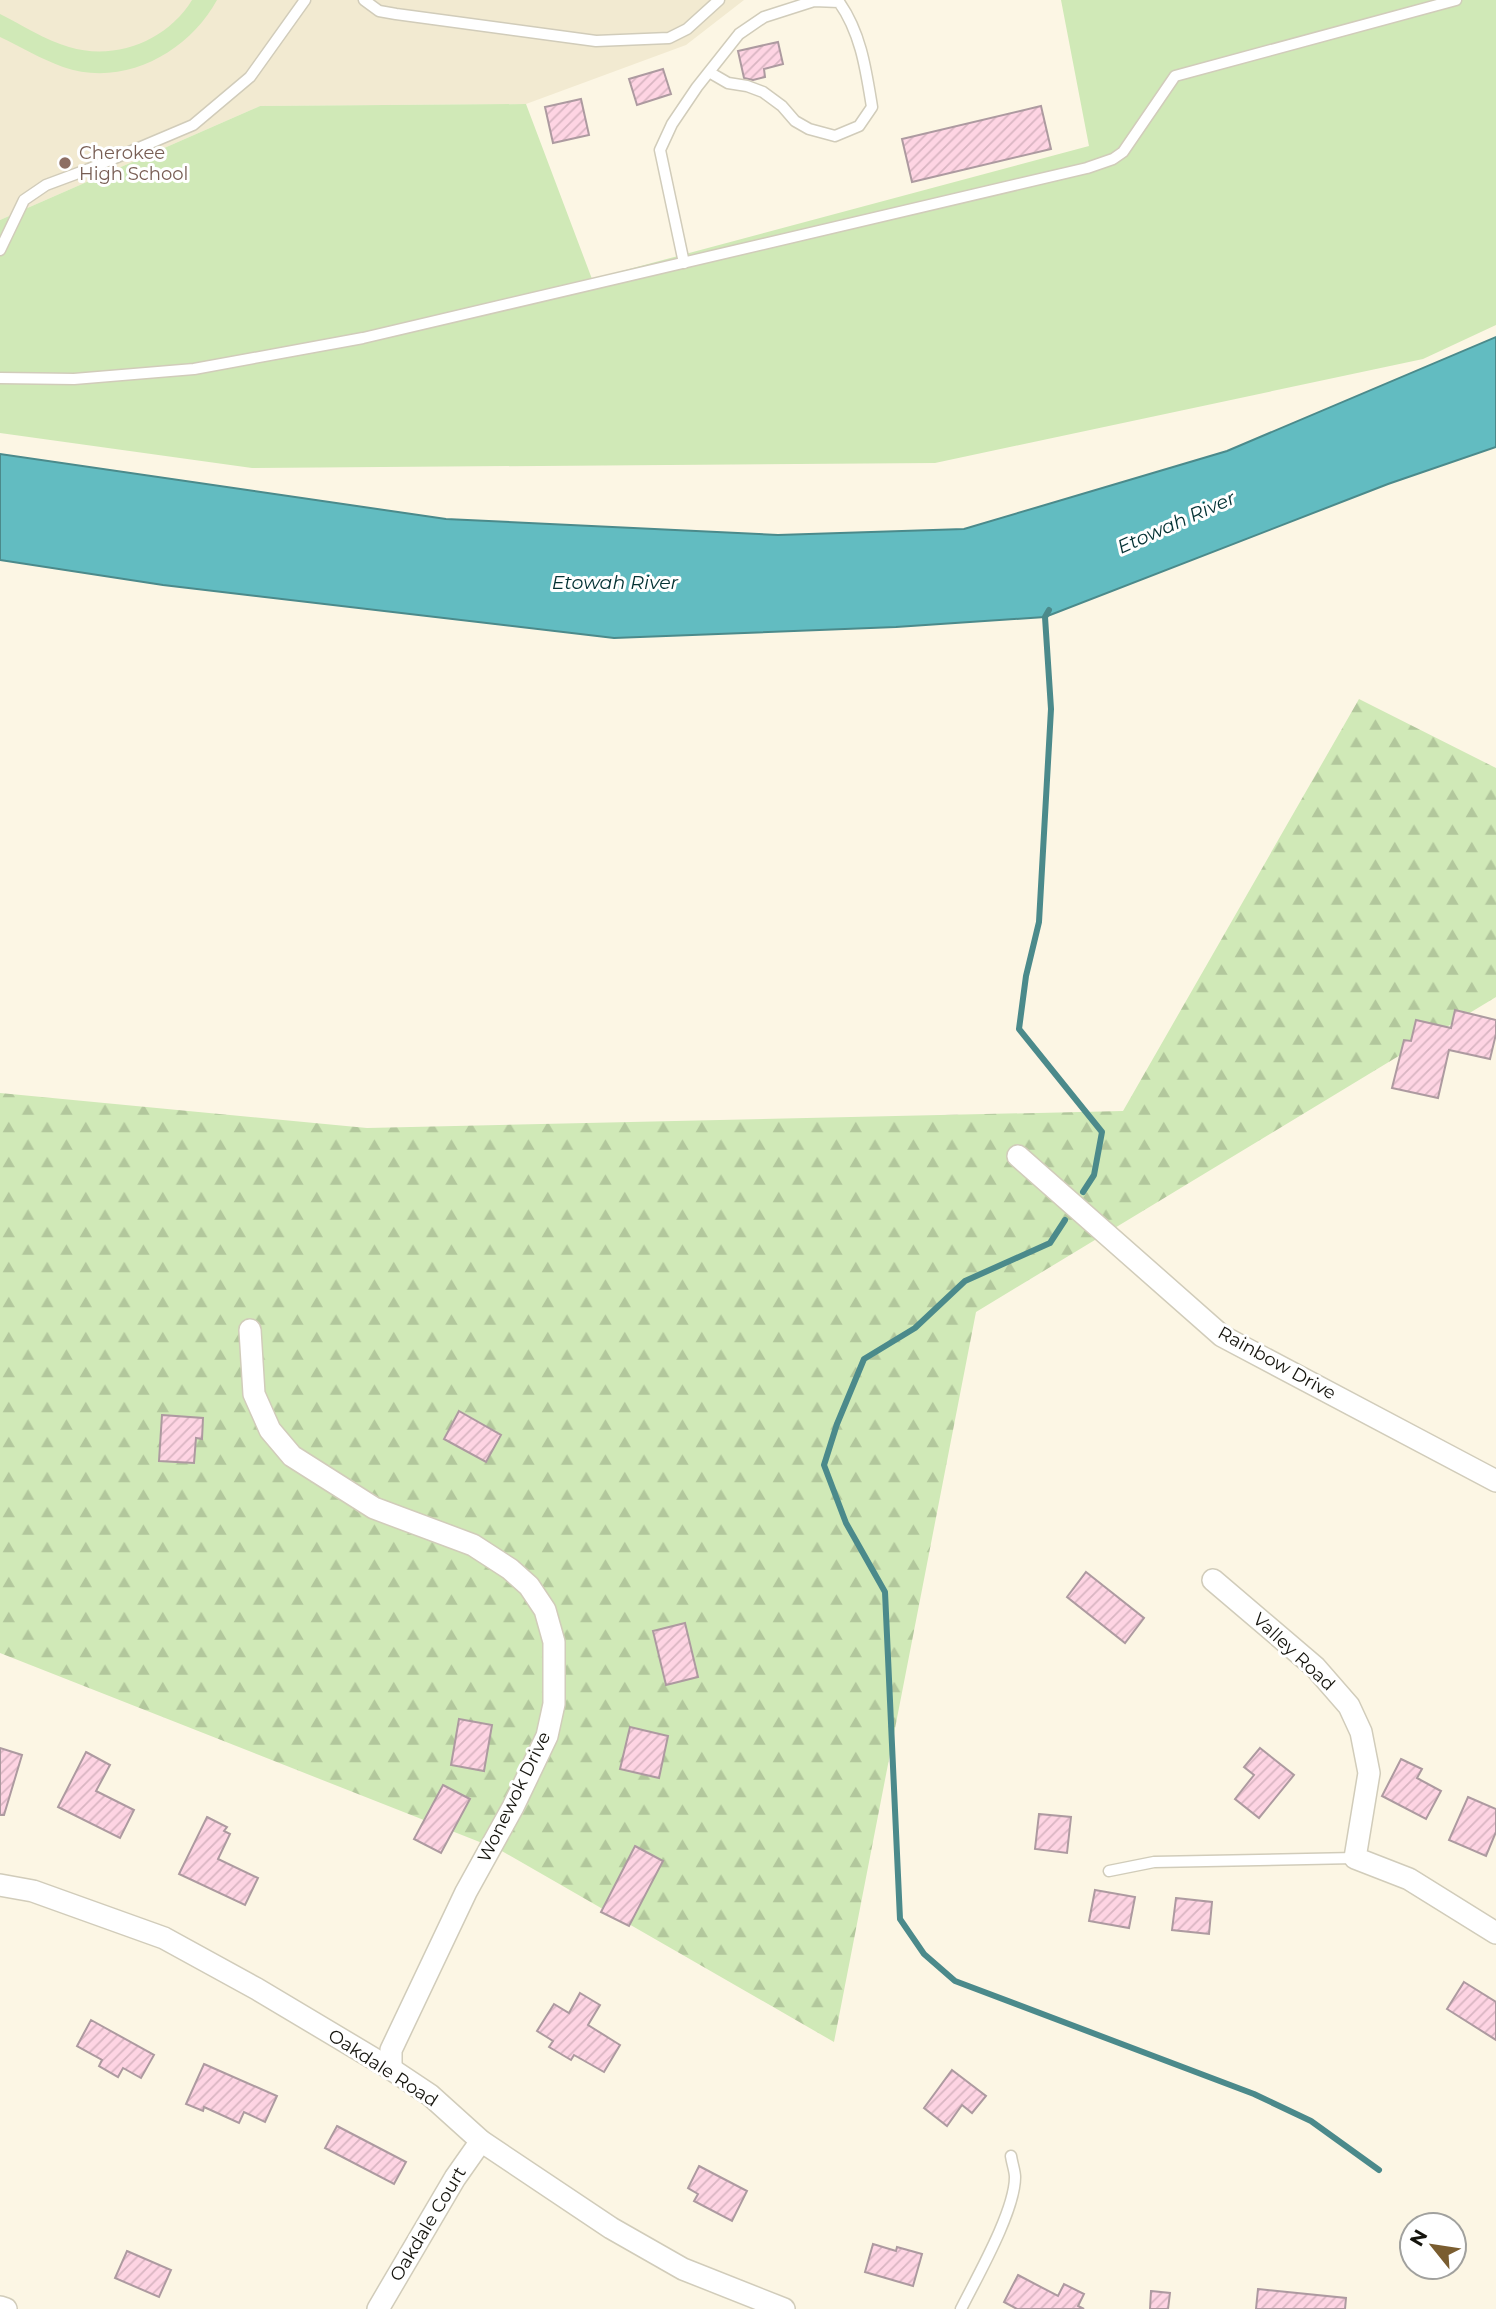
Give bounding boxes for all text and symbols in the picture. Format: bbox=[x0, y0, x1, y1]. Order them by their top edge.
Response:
place label: Cherokee High School bbox=[79, 142, 188, 185]
marker: Cherokee High School bbox=[57, 155, 73, 171]
water label: Etowah River bbox=[1114, 486, 1239, 559]
water label: Etowah River bbox=[552, 571, 679, 594]
street label: Rainbow Drive bbox=[1214, 1322, 1340, 1405]
street label: Valley Road bbox=[1248, 1608, 1340, 1696]
street label: Wonewok Drive bbox=[473, 1728, 555, 1866]
street label: Oakdale Road bbox=[324, 2024, 442, 2112]
street label: Oakdale Court bbox=[385, 2163, 471, 2285]
north arrow bbox=[1398, 2211, 1468, 2281]
text: N bbox=[1405, 2225, 1433, 2250]

